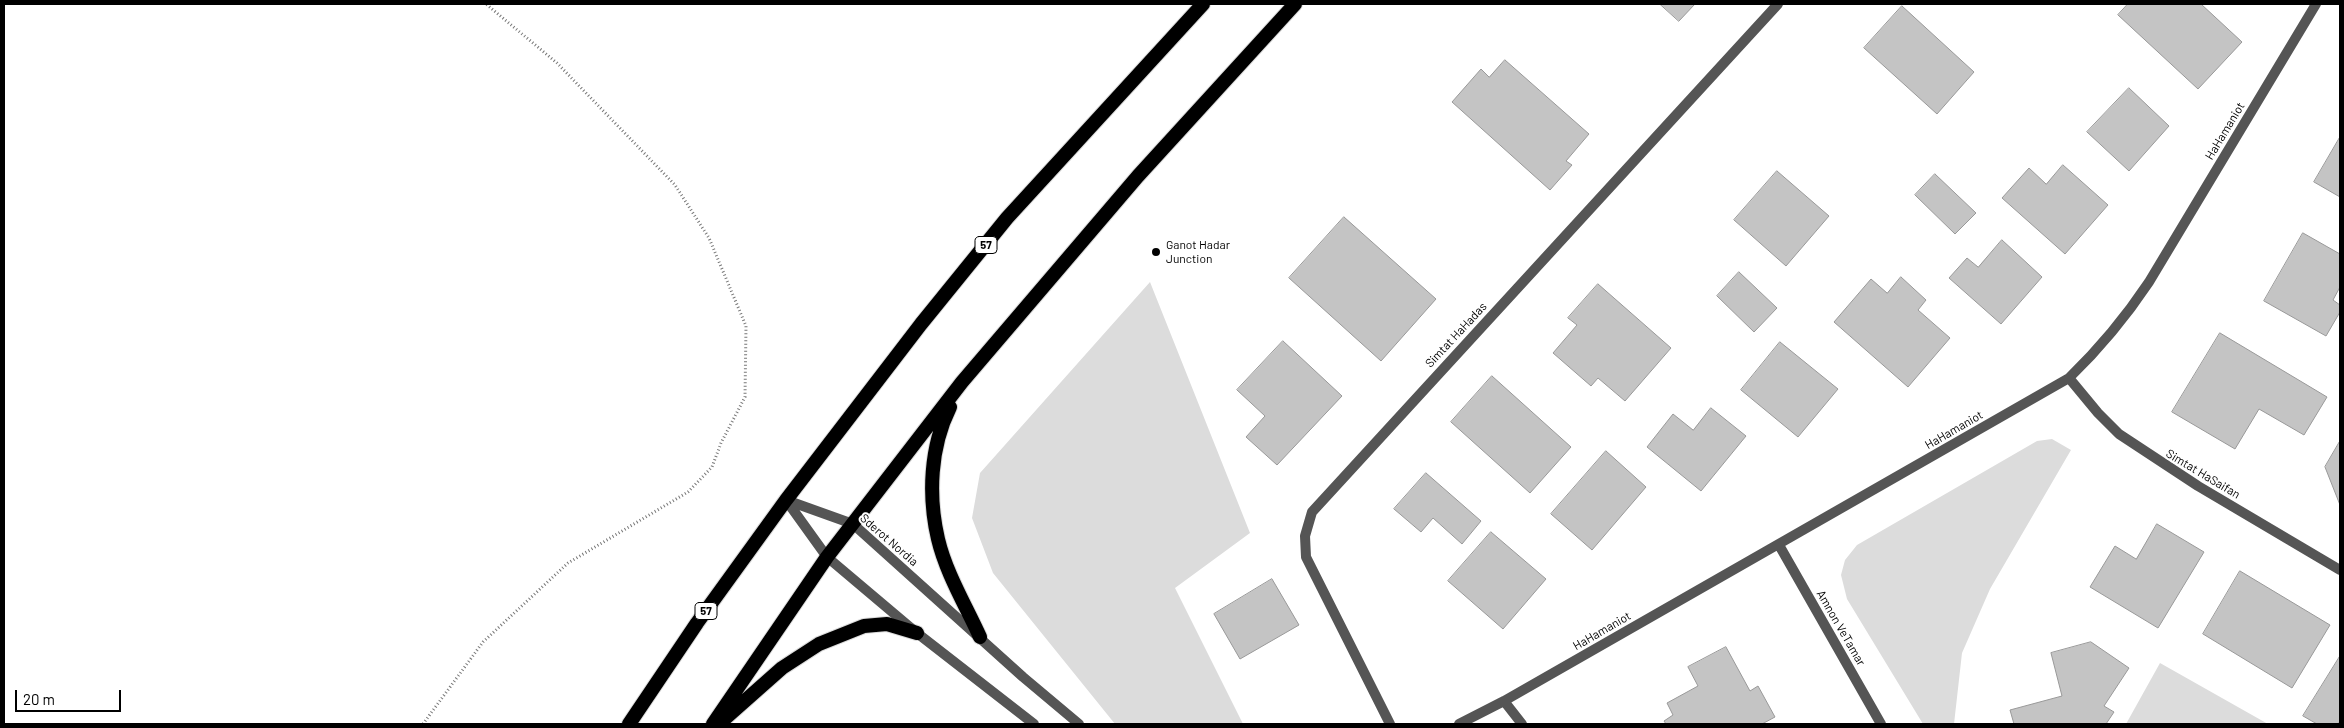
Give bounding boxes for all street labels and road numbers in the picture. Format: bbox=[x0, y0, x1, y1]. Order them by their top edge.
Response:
street label: HaHamaniot bbox=[2202, 100, 2248, 162]
road number: 57 bbox=[975, 236, 997, 254]
street label: Simtat HaHadas bbox=[1422, 300, 1490, 370]
street label: HaHamaniot bbox=[1923, 408, 1985, 452]
street label: Simtat HaSaifan bbox=[2163, 446, 2243, 502]
street label: Sderot Nordia bbox=[857, 511, 921, 569]
street label: Amnon VeTamar bbox=[1813, 588, 1869, 668]
road number: 57 bbox=[695, 602, 717, 620]
street label: HaHamaniot bbox=[1571, 609, 1633, 653]

